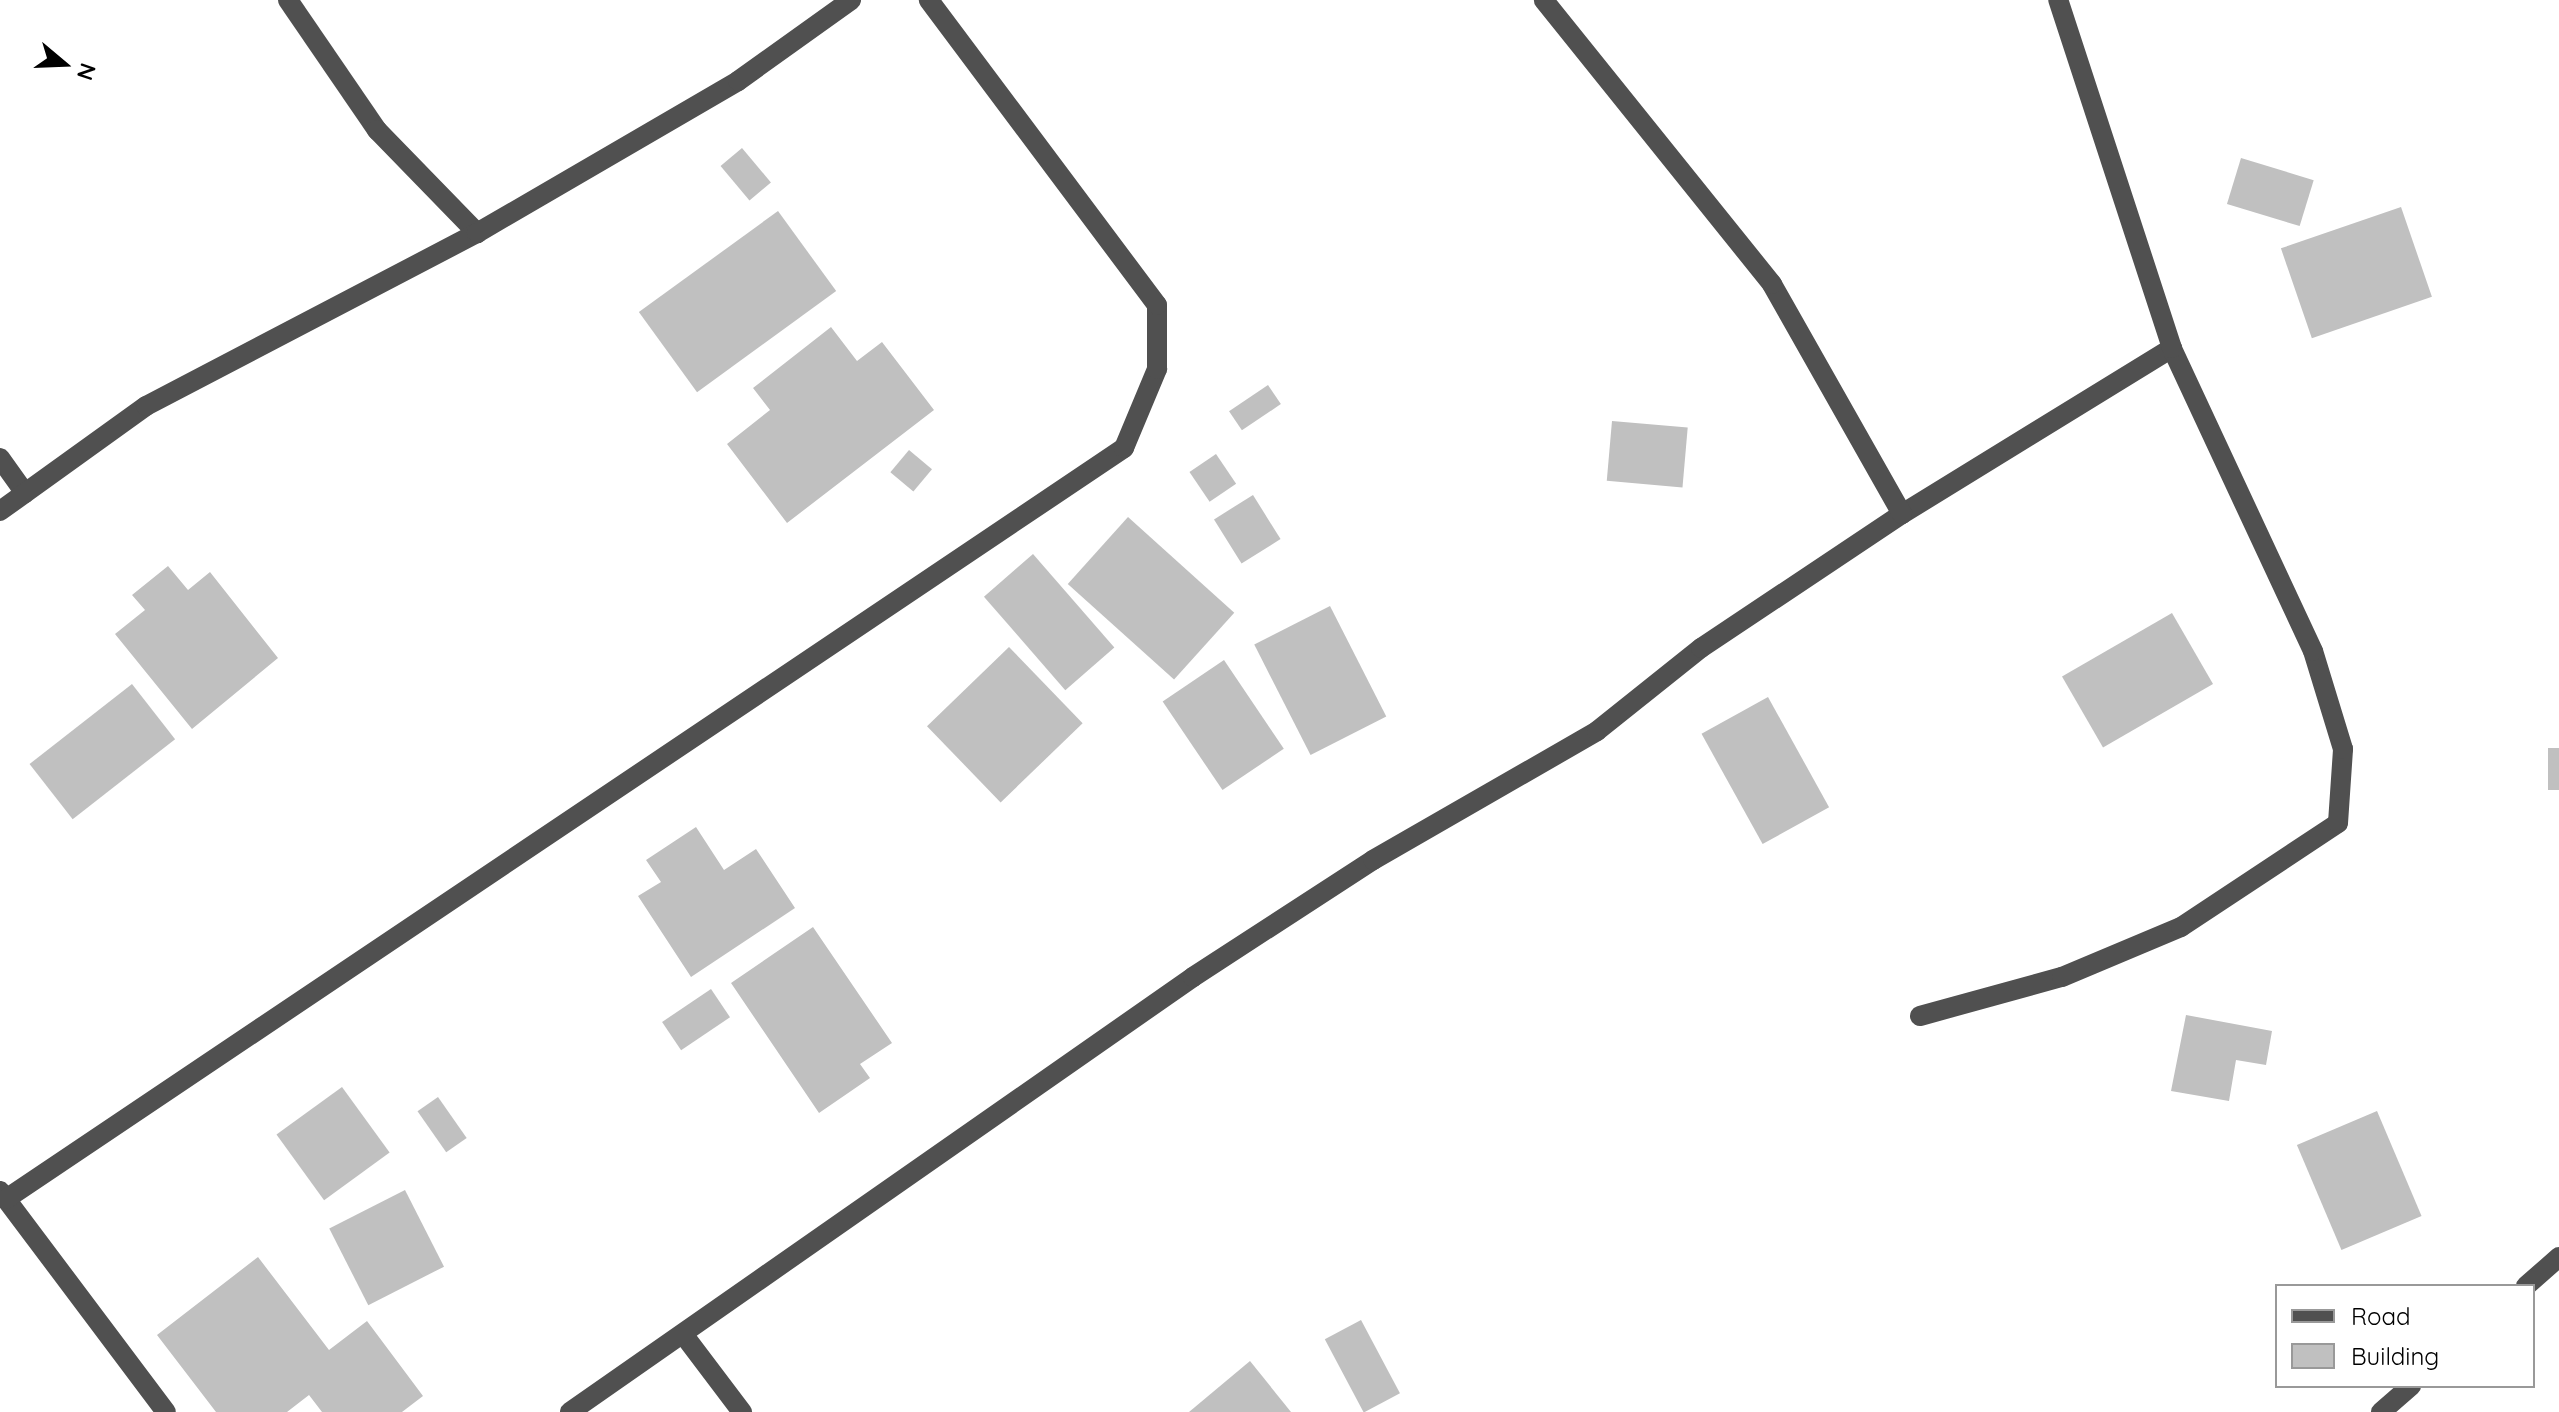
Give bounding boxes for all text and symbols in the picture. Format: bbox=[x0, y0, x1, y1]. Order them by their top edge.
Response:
north arrow bbox=[24, 24, 104, 104]
text: N bbox=[71, 60, 103, 84]
legend bbox=[2275, 1284, 2535, 1388]
text: Road bbox=[2351, 1301, 2411, 1331]
text: Building bbox=[2351, 1341, 2439, 1371]

